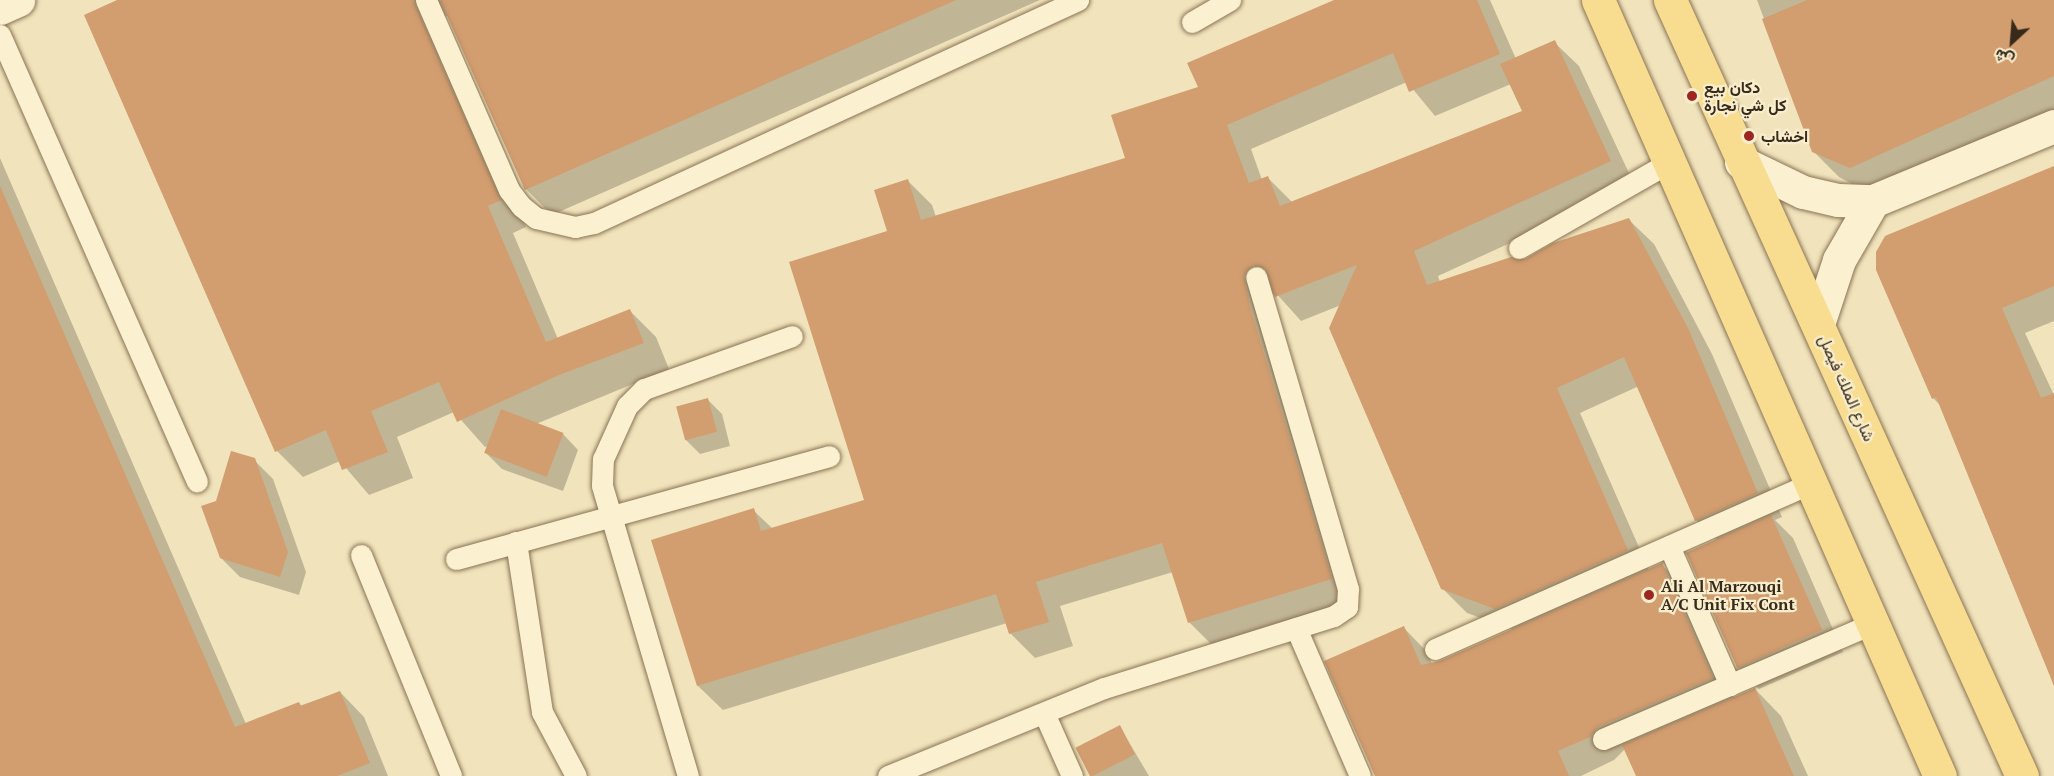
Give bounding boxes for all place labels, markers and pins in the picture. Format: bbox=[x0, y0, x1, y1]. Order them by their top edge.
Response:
place label: دكان بيع كل شي نجارة bbox=[1704, 77, 1786, 115]
marker: دكان بيع كل شي نجارة bbox=[1685, 89, 1699, 103]
place label: اخشاب bbox=[1761, 126, 1808, 146]
marker: اخشاب bbox=[1742, 129, 1756, 143]
place label: Ali Al Marzouqi A/C Unit Fix Cont bbox=[1661, 576, 1795, 614]
marker: Ali Al Marzouqi A/C Unit Fix Cont bbox=[1642, 588, 1656, 602]

